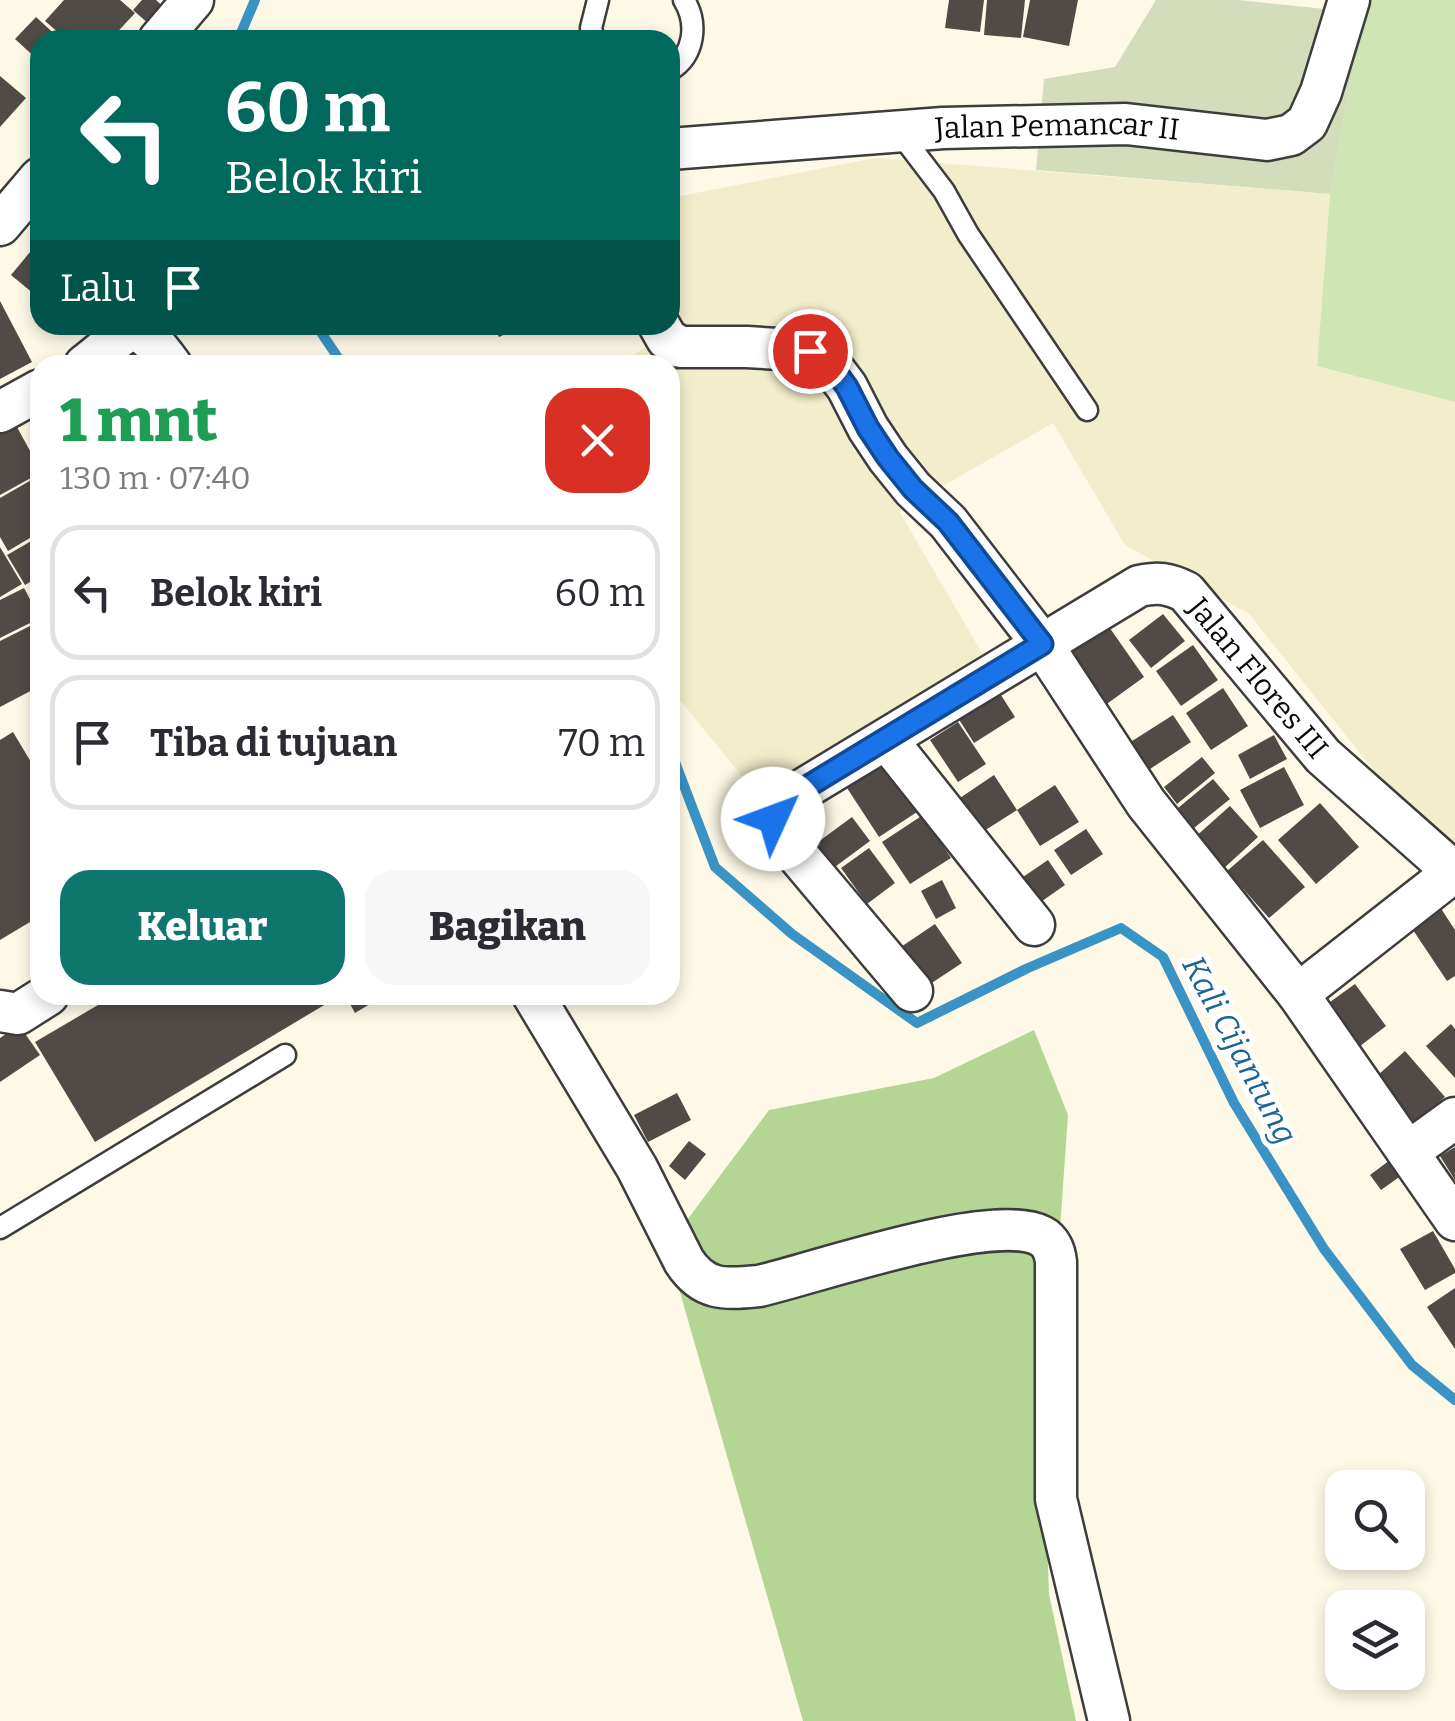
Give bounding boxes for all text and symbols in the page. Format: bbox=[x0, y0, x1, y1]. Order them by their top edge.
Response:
text: 60 m bbox=[225, 66, 390, 150]
icon: left bbox=[60, 70, 190, 200]
street label: Jalan Pemancar II bbox=[932, 106, 1181, 148]
text: Belok kiri bbox=[225, 151, 422, 205]
icon: arrive bbox=[156, 260, 211, 315]
text: Lalu bbox=[60, 265, 136, 311]
pin bbox=[768, 309, 853, 394]
icon: arrive bbox=[783, 324, 838, 379]
text: 1 mnt bbox=[60, 385, 218, 457]
button: close bbox=[545, 388, 650, 493]
text: 130 m · 07:40 bbox=[60, 459, 251, 497]
icon: left bbox=[65, 565, 120, 620]
text: Belok kiri bbox=[150, 570, 322, 616]
text: 60 m bbox=[554, 570, 645, 616]
street label: Jalan Flores III bbox=[1180, 590, 1335, 766]
icon: arrive bbox=[65, 715, 120, 770]
text: Tiba di tujuan bbox=[150, 720, 397, 766]
text: 70 m bbox=[558, 720, 645, 766]
position arrow bbox=[721, 767, 825, 871]
button: Keluar bbox=[60, 870, 345, 985]
button: Bagikan bbox=[365, 870, 650, 985]
water label: Kali Cijantung bbox=[1175, 950, 1305, 1150]
map controls bbox=[1325, 1470, 1425, 1690]
button: search bbox=[1325, 1470, 1425, 1570]
button: layers bbox=[1325, 1590, 1425, 1690]

